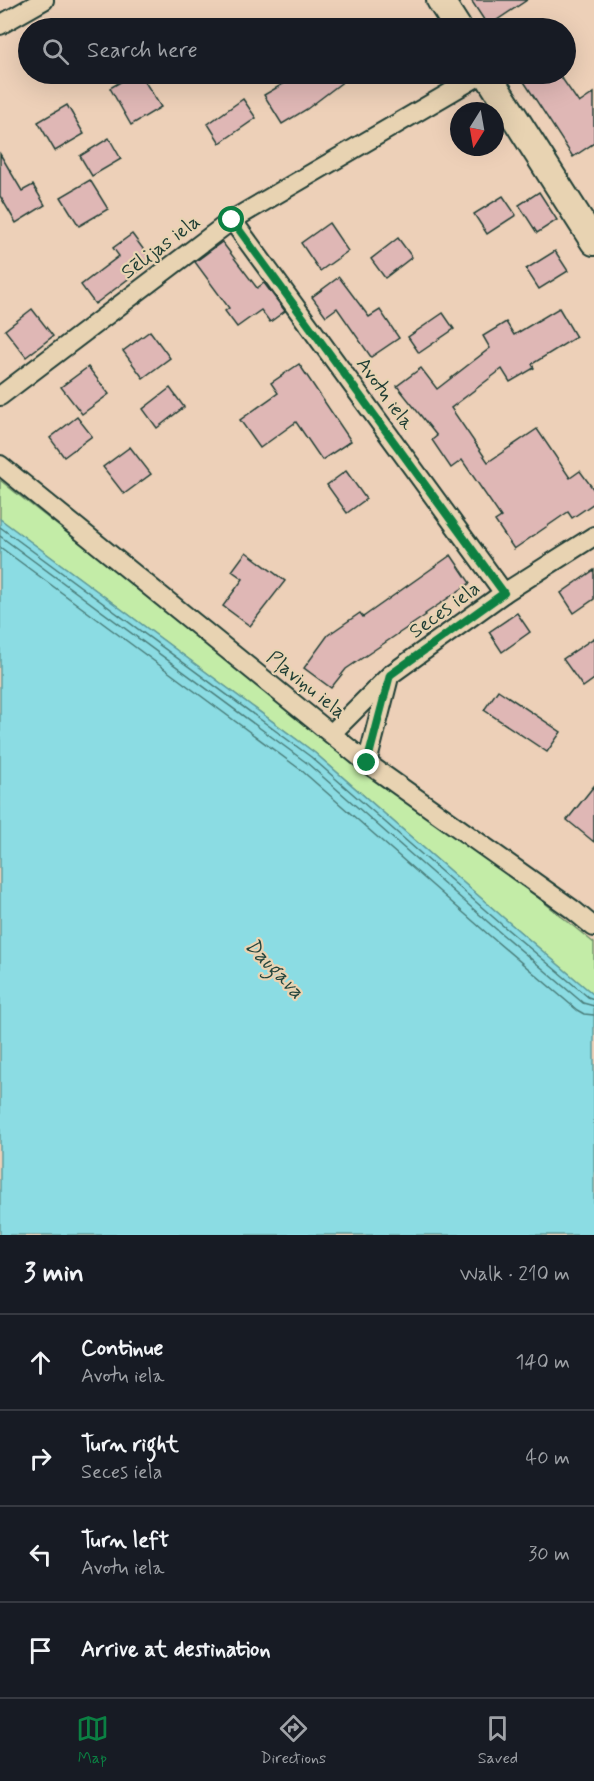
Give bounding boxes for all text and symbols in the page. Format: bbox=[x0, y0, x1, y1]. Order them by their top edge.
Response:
search box bbox=[18, 18, 576, 84]
icon: search bbox=[39, 35, 72, 68]
text: Search here bbox=[87, 37, 198, 65]
north arrow bbox=[450, 102, 504, 156]
route start bbox=[218, 206, 244, 232]
street label: Sēlijas iela bbox=[116, 209, 206, 286]
street label: Avotu iela bbox=[349, 352, 421, 436]
street label: Seces iela bbox=[404, 575, 486, 645]
street label: Pļaviņu iela bbox=[261, 645, 351, 726]
route end bbox=[353, 749, 379, 775]
water label: Daugava bbox=[237, 932, 310, 1007]
text: 3 min bbox=[24, 1257, 84, 1291]
text: Walk · 210 m bbox=[460, 1261, 570, 1288]
text: Continue bbox=[81, 1335, 163, 1363]
icon: ahead bbox=[24, 1346, 57, 1379]
text: 140 m bbox=[516, 1349, 570, 1376]
text: Avotu iela bbox=[81, 1363, 164, 1390]
text: Turn right bbox=[81, 1431, 179, 1459]
icon: right bbox=[24, 1442, 57, 1475]
text: 40 m bbox=[526, 1445, 570, 1472]
text: Seces iela bbox=[81, 1459, 163, 1486]
text: Turn left bbox=[81, 1527, 169, 1555]
icon: left bbox=[24, 1538, 57, 1571]
text: 30 m bbox=[528, 1541, 570, 1568]
text: Avotu iela bbox=[81, 1555, 164, 1582]
icon: arrive bbox=[24, 1634, 57, 1667]
text: Arrive at destination bbox=[81, 1636, 271, 1664]
tab: Map bbox=[76, 1712, 109, 1769]
tab: Directions bbox=[260, 1712, 326, 1769]
tab: Saved bbox=[478, 1712, 518, 1769]

